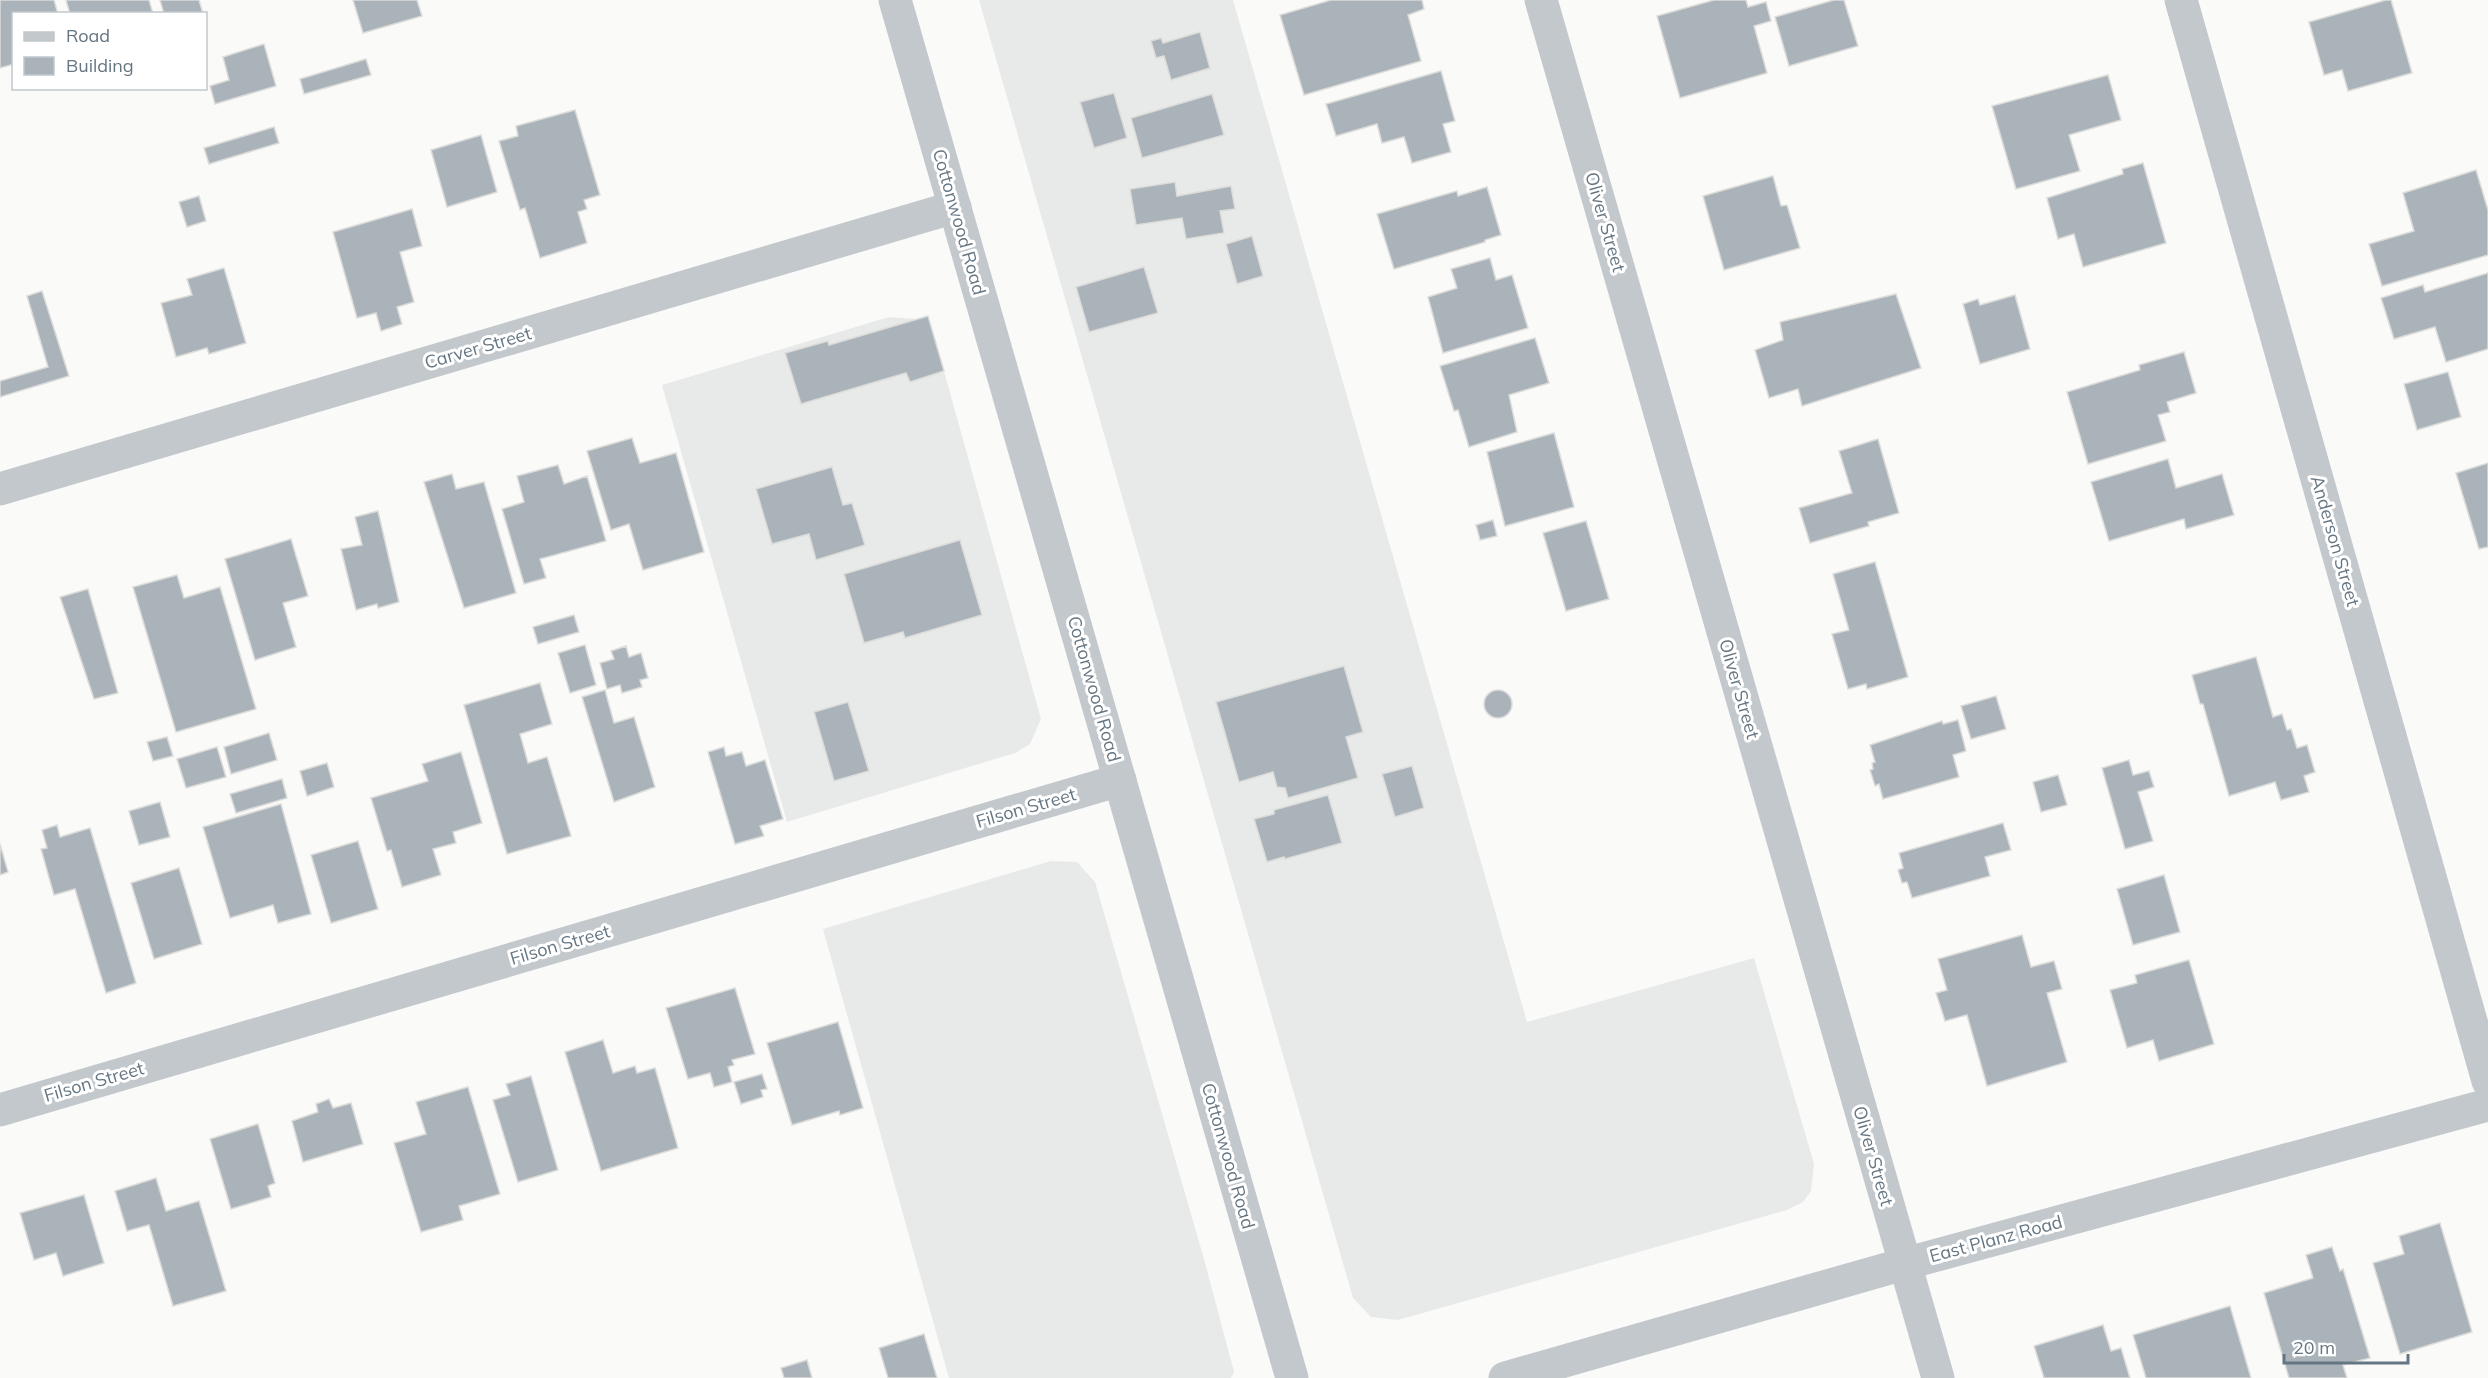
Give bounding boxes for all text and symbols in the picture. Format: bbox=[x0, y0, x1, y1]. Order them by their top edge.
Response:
legend bbox=[12, 12, 207, 90]
text: Road bbox=[66, 24, 110, 47]
text: Building bbox=[66, 54, 134, 77]
street label: Cottonwood Road bbox=[928, 146, 991, 297]
street label: Oliver Street bbox=[1580, 169, 1631, 274]
street label: Carver Street bbox=[422, 321, 534, 374]
street label: Anderson Street bbox=[2306, 473, 2365, 609]
street label: Cottonwood Road bbox=[1063, 613, 1126, 764]
street label: Oliver Street bbox=[1714, 636, 1765, 741]
street label: Filson Street bbox=[973, 782, 1078, 833]
street label: Filson Street bbox=[507, 919, 612, 970]
street label: Filson Street bbox=[41, 1056, 146, 1107]
street label: Cottonwood Road bbox=[1197, 1080, 1260, 1231]
street label: Oliver Street bbox=[1848, 1103, 1899, 1208]
street label: East Planz Road bbox=[1927, 1210, 2065, 1267]
scale bar bbox=[2284, 1327, 2408, 1365]
text: 20 m bbox=[2293, 1336, 2335, 1359]

